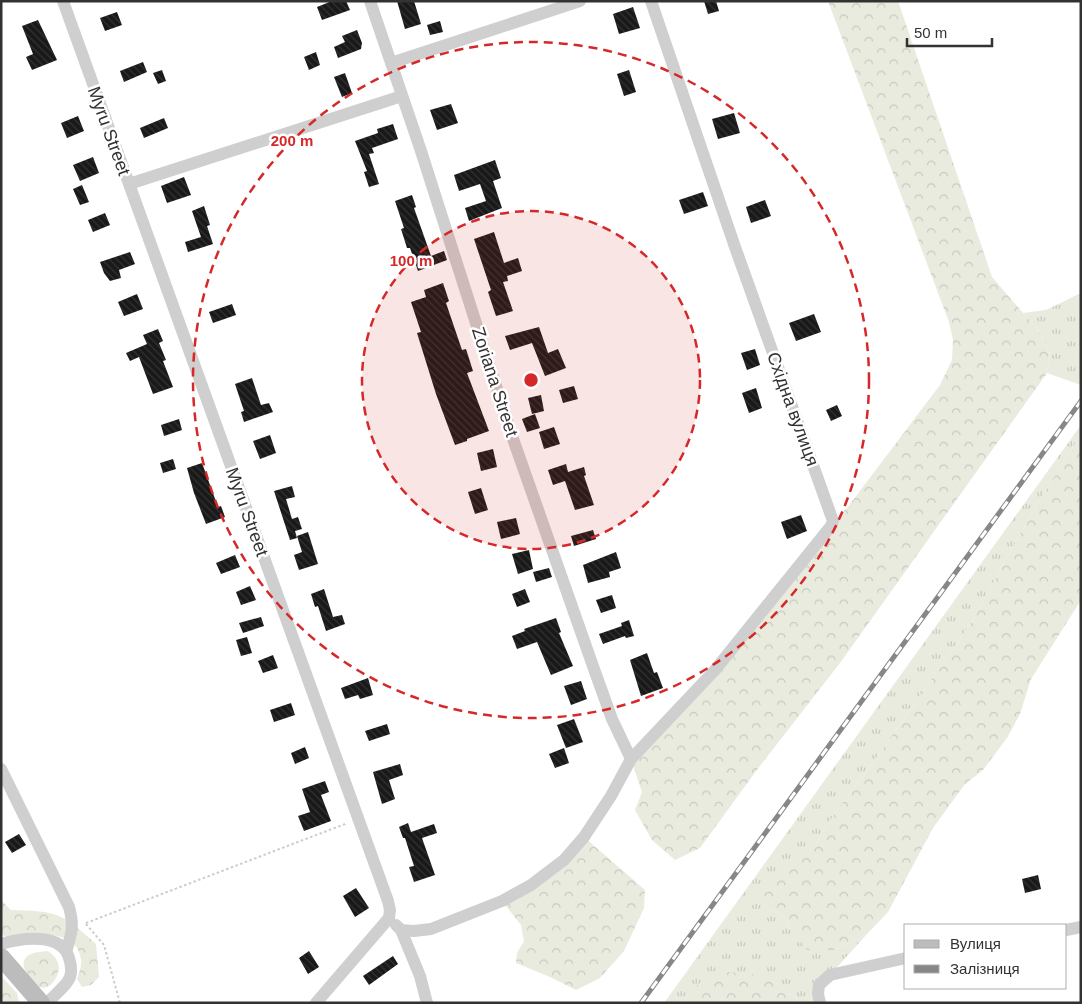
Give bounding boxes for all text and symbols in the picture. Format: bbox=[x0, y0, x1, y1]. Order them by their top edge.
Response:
scale bar bbox=[907, 15, 992, 47]
text: 50 m bbox=[914, 24, 947, 41]
street label: Myru Street bbox=[84, 84, 134, 178]
text: 200 m bbox=[271, 132, 313, 149]
text: 100 m bbox=[390, 252, 432, 269]
street label: Zoriana Street bbox=[468, 325, 522, 439]
street label: Східна вулиця bbox=[763, 349, 823, 469]
centre of rings bbox=[522, 371, 540, 389]
street label: Myru Street bbox=[222, 465, 272, 559]
legend bbox=[904, 924, 1067, 989]
text: Вулиця bbox=[950, 935, 1001, 952]
text: Залізниця bbox=[950, 960, 1020, 977]

